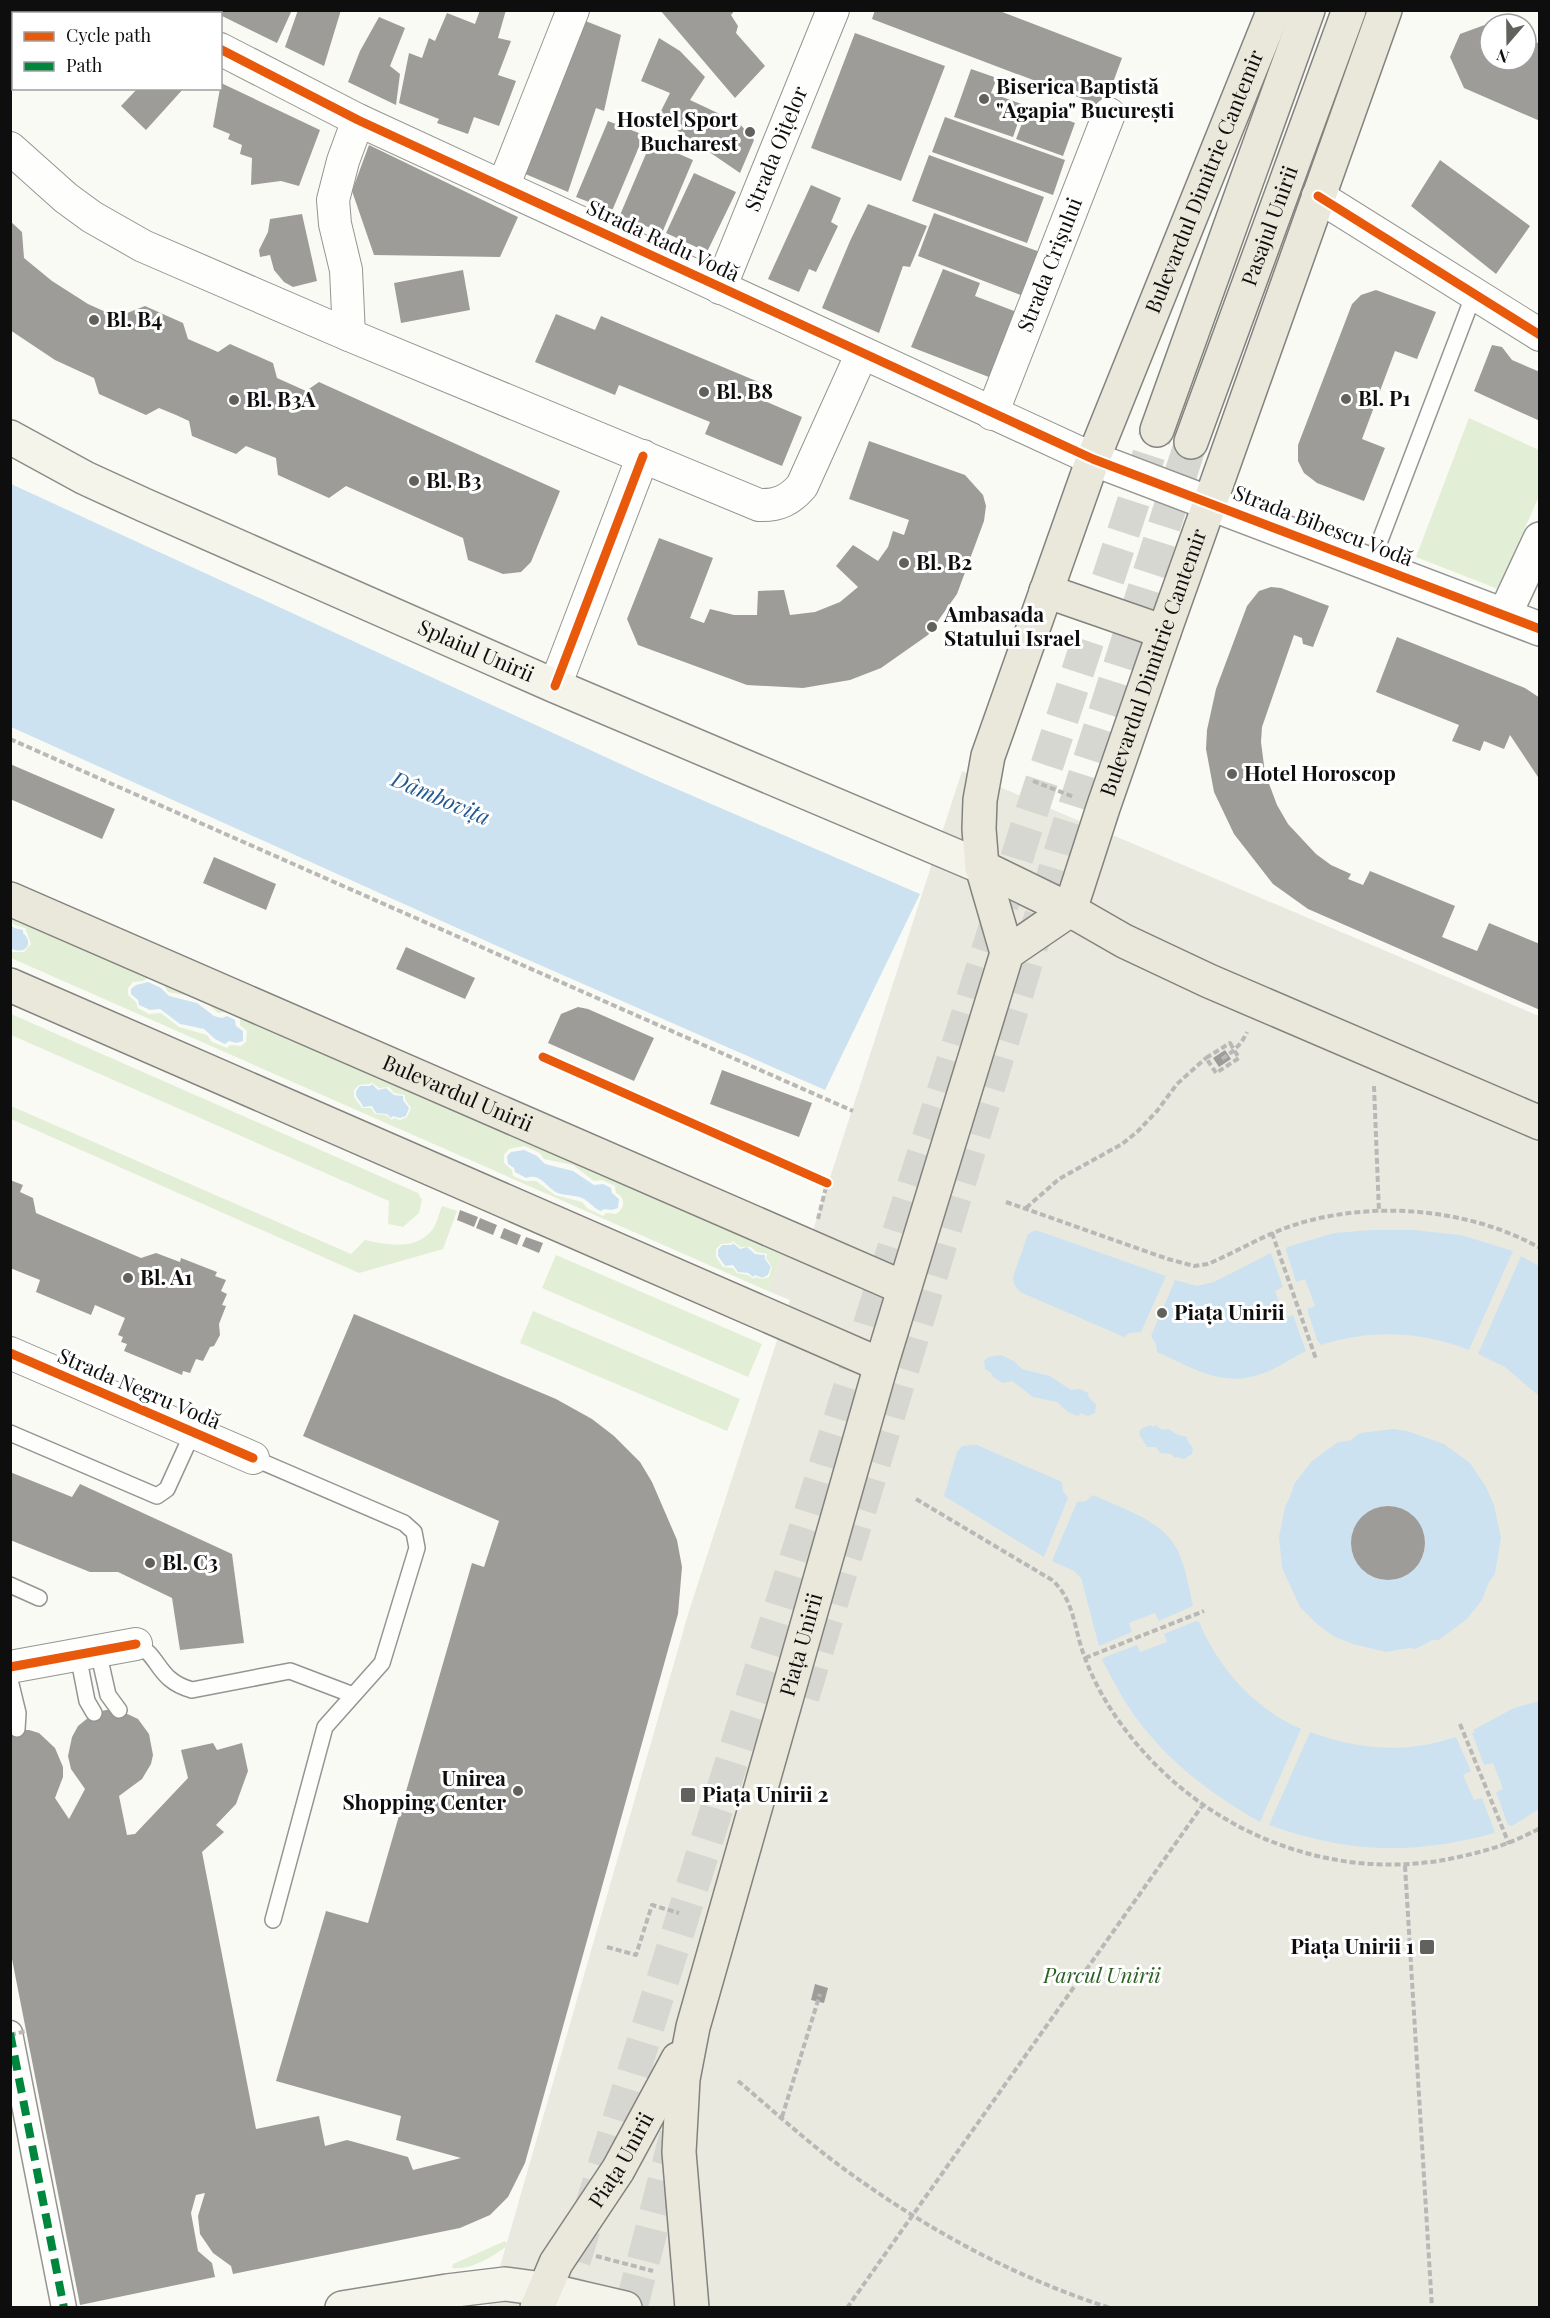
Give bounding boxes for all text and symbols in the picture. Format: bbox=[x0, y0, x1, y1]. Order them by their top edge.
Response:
legend bbox=[12, 12, 222, 90]
north arrow bbox=[1478, 12, 1538, 72]
text: Cycle path bbox=[66, 23, 151, 47]
street label: Bulevardul Dimitrie Cantemir bbox=[1137, 45, 1269, 317]
text: N bbox=[1493, 45, 1512, 68]
text: Path bbox=[66, 53, 103, 77]
place label: Biserica Baptistă "Agapia" București bbox=[996, 71, 1175, 124]
street label: Strada Oițelor bbox=[737, 81, 813, 215]
marker: Biserica Baptistă "Agapia" București bbox=[977, 92, 991, 106]
place label: Hostel Sport Bucharest bbox=[617, 104, 739, 156]
marker: Hostel Sport Bucharest bbox=[743, 125, 757, 139]
street label: Pasajul Unirii bbox=[1233, 161, 1303, 289]
street label: Strada Radu Vodă bbox=[583, 192, 745, 287]
street label: Strada Crișului bbox=[1009, 193, 1087, 336]
place label: Bl. B4 bbox=[106, 304, 162, 332]
marker: Bl. B4 bbox=[87, 313, 101, 327]
place label: Bl. B8 bbox=[716, 376, 773, 404]
place label: Bl. P1 bbox=[1358, 383, 1411, 411]
place label: Bl. B3A bbox=[246, 384, 316, 412]
marker: Bl. B8 bbox=[697, 385, 711, 399]
marker: Bl. P1 bbox=[1339, 392, 1353, 406]
marker: Bl. B3A bbox=[227, 393, 241, 407]
place label: Bl. B3 bbox=[426, 465, 481, 493]
marker: Bl. B3 bbox=[407, 474, 421, 488]
street label: Strada Bibescu Vodă bbox=[1230, 477, 1418, 571]
street label: Bulevardul Dimitrie Cantemir bbox=[1092, 524, 1212, 800]
place label: Bl. B2 bbox=[916, 547, 972, 575]
marker: Bl. B2 bbox=[897, 556, 911, 570]
place label: Ambasada Statului Israel bbox=[943, 599, 1081, 651]
street label: Splaiul Unirii bbox=[414, 612, 539, 687]
marker: Ambasada Statului Israel bbox=[925, 620, 939, 634]
place label: Hotel Horoscop bbox=[1244, 758, 1396, 786]
water label: Dâmbovița bbox=[387, 762, 495, 831]
marker: Hotel Horoscop bbox=[1225, 767, 1239, 781]
street label: Bulevardul Unirii bbox=[379, 1047, 538, 1137]
place label: Bl. A1 bbox=[140, 1262, 192, 1290]
marker: Bl. A1 bbox=[121, 1271, 135, 1285]
place label: Piața Unirii bbox=[1174, 1297, 1285, 1326]
marker: Piața Unirii bbox=[1155, 1306, 1169, 1320]
street label: Strada Negru Vodă bbox=[54, 1340, 226, 1434]
place label: Bl. C3 bbox=[162, 1547, 218, 1575]
marker: Bl. C3 bbox=[143, 1556, 157, 1570]
street label: Piața Unirii bbox=[772, 1589, 828, 1699]
place label: Unirea Shopping Center bbox=[342, 1763, 506, 1815]
place label: Piața Unirii 2 bbox=[702, 1779, 828, 1808]
marker: Unirea Shopping Center bbox=[511, 1784, 525, 1798]
marker: Piața Unirii 2 bbox=[679, 1786, 697, 1804]
place label: Piața Unirii 1 bbox=[1290, 1931, 1414, 1960]
marker: Piața Unirii 1 bbox=[1418, 1938, 1436, 1956]
park label: Parcul Unirii bbox=[1042, 1960, 1161, 1988]
street label: Piața Unirii bbox=[581, 2107, 659, 2212]

